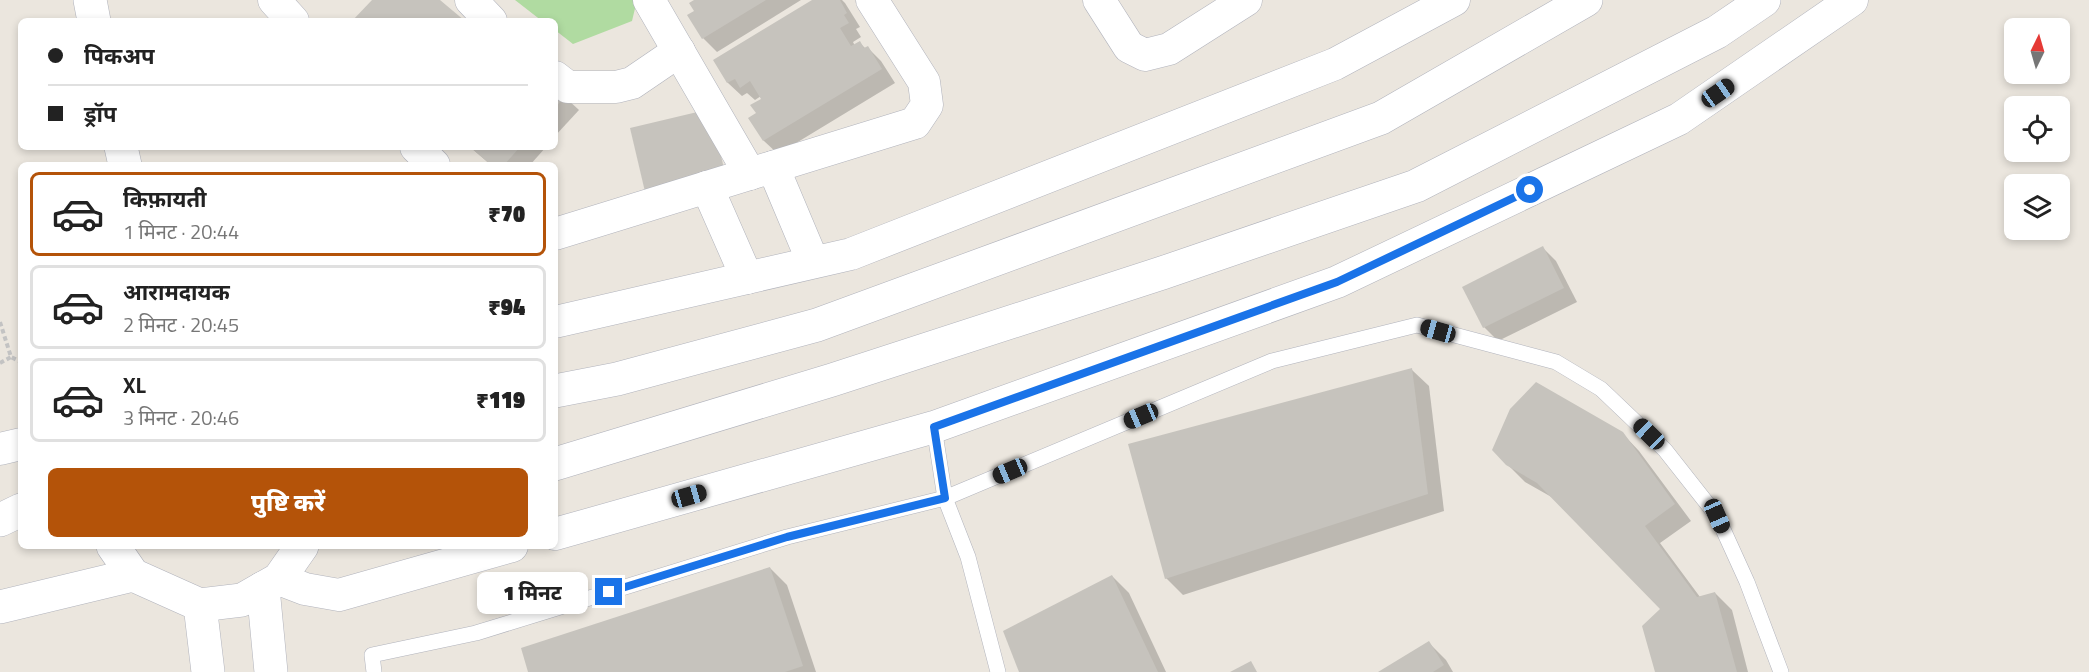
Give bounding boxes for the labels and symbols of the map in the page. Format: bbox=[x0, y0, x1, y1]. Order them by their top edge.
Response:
north arrow bbox=[2004, 18, 2070, 84]
car bbox=[1698, 75, 1738, 111]
route start bbox=[1516, 176, 1543, 203]
car bbox=[1418, 317, 1458, 345]
car bbox=[1121, 401, 1161, 431]
car bbox=[1630, 415, 1668, 453]
car bbox=[990, 456, 1030, 486]
car bbox=[669, 482, 709, 510]
car bbox=[1701, 496, 1733, 536]
callout: 1 मिनट bbox=[477, 571, 588, 613]
route end bbox=[595, 578, 622, 605]

